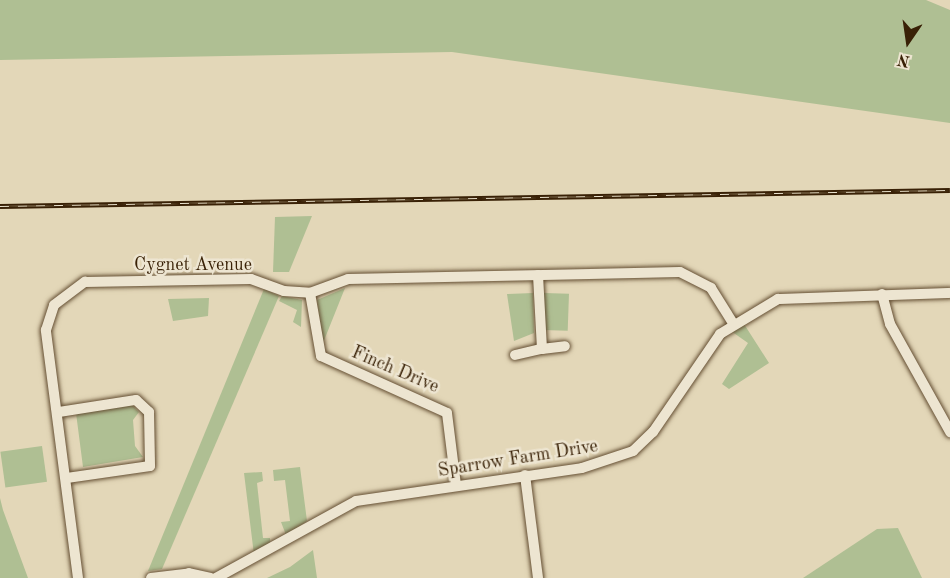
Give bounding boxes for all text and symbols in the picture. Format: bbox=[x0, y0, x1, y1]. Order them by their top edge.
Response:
north arrow bbox=[878, 12, 938, 72]
text: N bbox=[896, 50, 912, 69]
street label: Cygnet Avenue bbox=[134, 254, 252, 276]
street label: Finch Drive bbox=[348, 342, 442, 398]
street label: Sparrow Farm Drive bbox=[436, 436, 600, 482]

